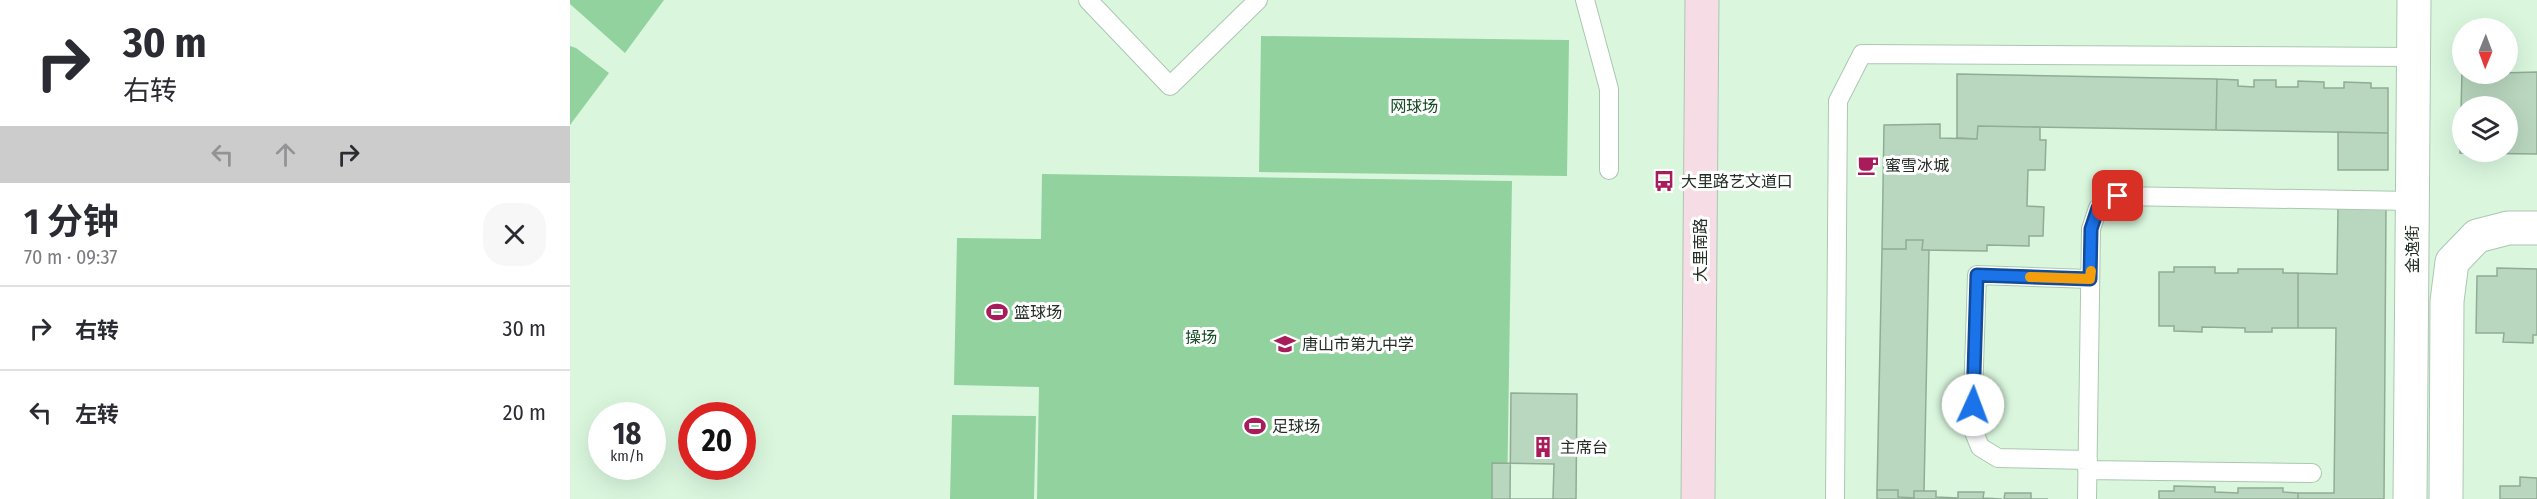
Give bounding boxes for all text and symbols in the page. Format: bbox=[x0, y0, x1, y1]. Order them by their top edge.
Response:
text: 30 m bbox=[123, 18, 207, 68]
north arrow bbox=[2452, 18, 2518, 84]
map controls bbox=[2452, 18, 2518, 162]
icon: right bbox=[24, 24, 102, 102]
text: 右转 bbox=[123, 75, 177, 107]
button: layers bbox=[2452, 96, 2518, 162]
park label: 网球场 bbox=[1390, 97, 1438, 116]
icon: left bbox=[206, 138, 239, 171]
icon: ahead bbox=[269, 138, 302, 171]
icon: right bbox=[332, 138, 365, 171]
cafe icon: 蜜雪冰城 bbox=[1856, 153, 1880, 177]
place label: 蜜雪冰城 bbox=[1885, 156, 1949, 175]
bus stop icon: 大里路艺文道口 bbox=[1652, 169, 1676, 193]
pin bbox=[2092, 170, 2143, 221]
place label: 大里路艺文道口 bbox=[1681, 172, 1793, 191]
icon: arrive bbox=[2101, 179, 2134, 212]
text: 1 分钟 bbox=[24, 200, 119, 244]
button: close bbox=[483, 203, 546, 266]
street label: 大里南路 bbox=[1691, 218, 1710, 282]
street label: 金逸街 bbox=[2403, 225, 2422, 273]
text: 70 m · 09:37 bbox=[24, 245, 117, 269]
sports icon: 篮球场 bbox=[985, 300, 1009, 324]
place label: 篮球场 bbox=[1014, 303, 1062, 322]
icon: right bbox=[24, 312, 57, 345]
text: 30 m bbox=[503, 315, 546, 342]
text: 右转 bbox=[75, 317, 119, 344]
park label: 操场 bbox=[1185, 328, 1217, 347]
school or university icon: 唐山市第九中学 bbox=[1273, 332, 1297, 356]
place label: 唐山市第九中学 bbox=[1302, 335, 1414, 354]
position arrow bbox=[1941, 373, 2005, 437]
icon: left bbox=[24, 396, 57, 429]
text: 20 m bbox=[503, 399, 546, 426]
text: 左转 bbox=[75, 401, 119, 428]
speed limit sign: 20 bbox=[678, 402, 756, 480]
sports icon: 足球场 bbox=[1243, 414, 1267, 438]
text: 18 bbox=[613, 416, 641, 452]
place label: 足球场 bbox=[1272, 417, 1320, 436]
building icon: 主席台 bbox=[1531, 435, 1555, 459]
place label: 主席台 bbox=[1560, 438, 1608, 457]
text: km/h bbox=[610, 447, 644, 465]

